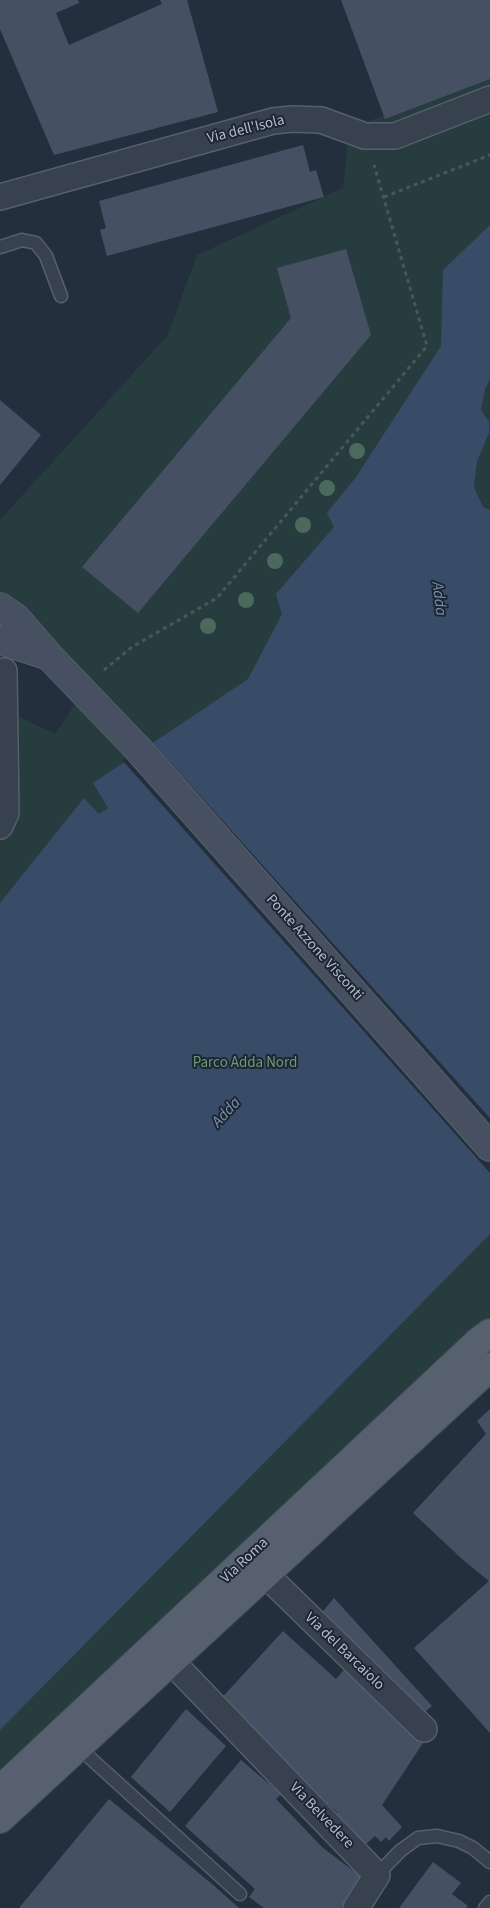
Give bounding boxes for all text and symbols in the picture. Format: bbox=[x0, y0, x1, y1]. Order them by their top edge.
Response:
street label: Via dell'Isola bbox=[206, 112, 286, 148]
water label: Adda bbox=[426, 581, 450, 617]
street label: Ponte Azzone Visconti bbox=[262, 891, 366, 1005]
park label: Parco Adda Nord bbox=[193, 1055, 297, 1073]
water label: Adda bbox=[209, 1094, 245, 1132]
street label: Via Roma bbox=[217, 1534, 273, 1588]
street label: Via del Barcaiolo bbox=[300, 1609, 388, 1695]
street label: Via Belvedere bbox=[285, 1779, 357, 1853]

